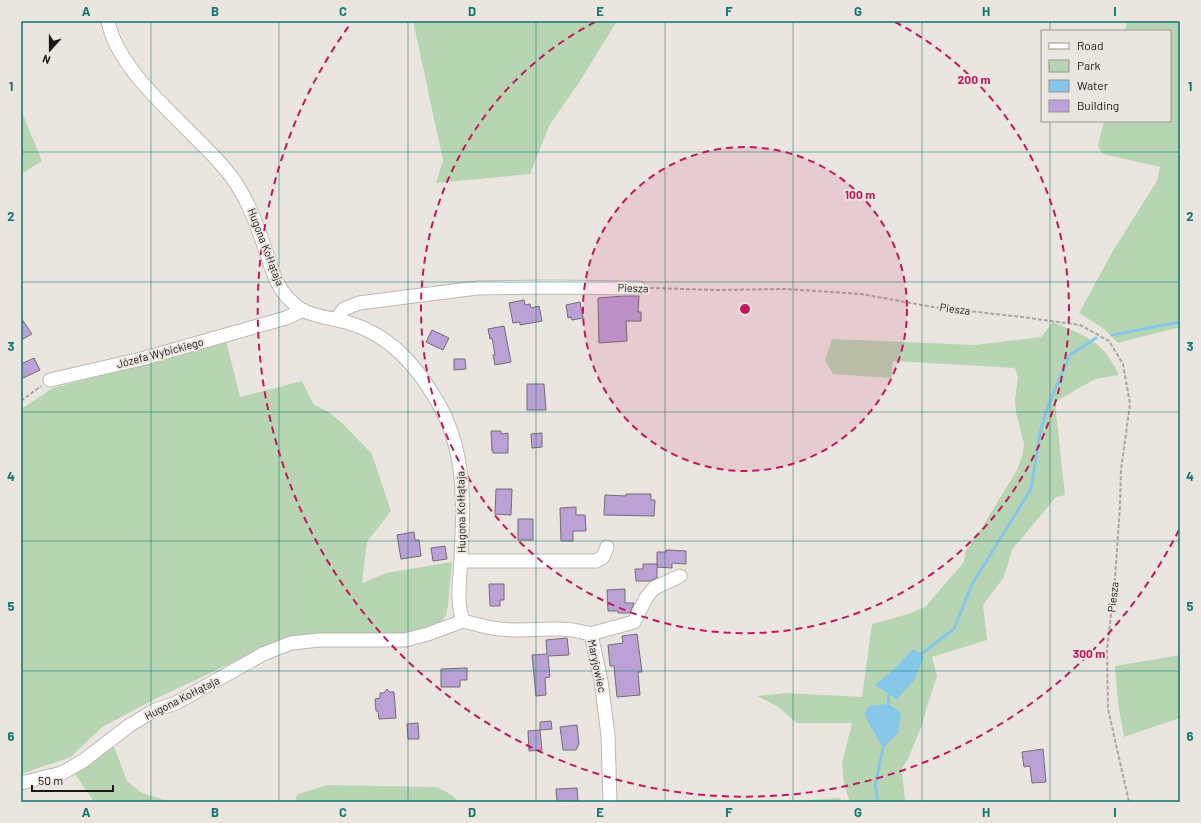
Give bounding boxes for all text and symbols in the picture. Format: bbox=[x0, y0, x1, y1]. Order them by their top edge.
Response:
text: A bbox=[82, 3, 91, 19]
text: B bbox=[211, 3, 219, 19]
text: C bbox=[339, 3, 347, 19]
text: D bbox=[468, 3, 476, 19]
text: E bbox=[596, 3, 604, 19]
text: F bbox=[725, 3, 733, 19]
text: G bbox=[854, 3, 862, 19]
text: H bbox=[982, 3, 990, 19]
text: I bbox=[1113, 3, 1117, 19]
north arrow bbox=[30, 30, 70, 70]
legend bbox=[1041, 30, 1171, 122]
text: Road bbox=[1077, 38, 1104, 52]
text: N bbox=[40, 52, 52, 67]
text: Park bbox=[1077, 58, 1101, 72]
text: 200 m bbox=[958, 72, 990, 86]
text: 1 bbox=[9, 78, 13, 94]
text: Water bbox=[1077, 78, 1109, 92]
text: 1 bbox=[1188, 78, 1192, 94]
text: Building bbox=[1077, 98, 1119, 112]
text: 100 m bbox=[845, 187, 875, 201]
street label: Hugona Kołłątaja bbox=[246, 206, 287, 288]
text: 2 bbox=[7, 208, 15, 224]
text: 2 bbox=[1186, 208, 1194, 224]
street label: Piesza bbox=[617, 280, 649, 295]
street label: Piesza bbox=[939, 300, 971, 317]
centre of rings bbox=[738, 302, 752, 316]
street label: Józefa Wybickiego bbox=[115, 335, 205, 370]
text: 3 bbox=[7, 338, 15, 354]
text: 3 bbox=[1186, 338, 1194, 354]
text: 4 bbox=[7, 468, 15, 484]
text: 4 bbox=[1186, 468, 1194, 484]
street label: Hugona Kołłątaja bbox=[453, 471, 468, 553]
street label: Piesza bbox=[1104, 581, 1121, 613]
text: 5 bbox=[7, 598, 15, 614]
text: 5 bbox=[1186, 598, 1194, 614]
street label: Maryjowiec bbox=[586, 638, 609, 694]
text: 300 m bbox=[1073, 646, 1105, 660]
street label: Hugona Kołłątaja bbox=[142, 673, 221, 722]
text: 6 bbox=[8, 728, 15, 744]
text: 6 bbox=[1187, 728, 1194, 744]
scale bar bbox=[32, 767, 113, 793]
text: 50 m bbox=[38, 773, 63, 787]
text: A bbox=[82, 804, 91, 820]
text: B bbox=[211, 804, 219, 820]
text: C bbox=[339, 804, 347, 820]
text: D bbox=[468, 804, 476, 820]
text: E bbox=[596, 804, 604, 820]
text: F bbox=[725, 804, 733, 820]
text: G bbox=[854, 804, 862, 820]
text: H bbox=[982, 804, 990, 820]
text: I bbox=[1113, 804, 1117, 820]

